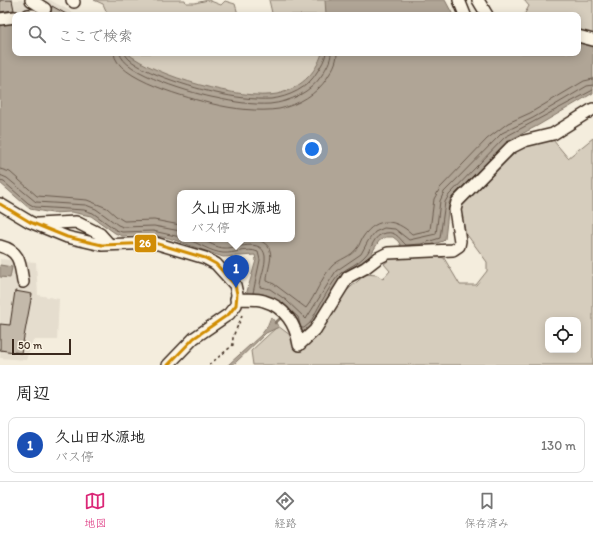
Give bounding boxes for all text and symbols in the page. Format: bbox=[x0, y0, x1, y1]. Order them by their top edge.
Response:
search box bbox=[12, 12, 581, 56]
icon: search bbox=[26, 23, 48, 45]
text: ここで検索 bbox=[58, 27, 133, 45]
your location bbox=[302, 139, 322, 159]
popup bbox=[177, 190, 295, 242]
text: 久山田水源地 bbox=[191, 199, 281, 217]
text: バス停 bbox=[191, 220, 230, 235]
line badge: 26 bbox=[134, 234, 157, 253]
text: 26 bbox=[139, 237, 151, 250]
pin: 1 bbox=[223, 255, 249, 288]
map controls bbox=[545, 317, 581, 353]
button: locate bbox=[545, 317, 581, 353]
scale bar bbox=[12, 337, 71, 356]
text: 50 m bbox=[18, 339, 42, 352]
text: 周辺 bbox=[16, 383, 50, 403]
text: 久山田水源地 bbox=[55, 428, 145, 446]
text: 1 bbox=[27, 438, 33, 453]
text: 130 m bbox=[541, 438, 576, 453]
text: バス停 bbox=[55, 449, 94, 464]
tab: 地図 bbox=[84, 490, 106, 530]
tab: 経路 bbox=[274, 490, 296, 530]
tab: 保存済み bbox=[465, 490, 509, 530]

